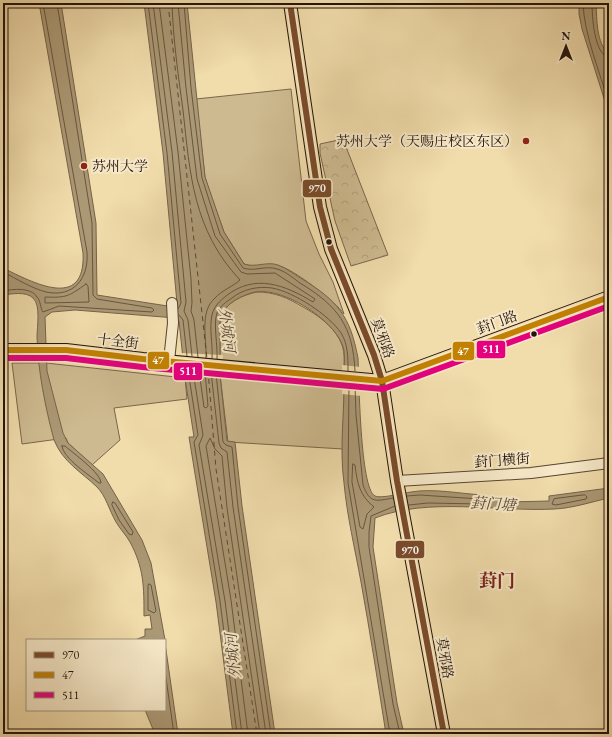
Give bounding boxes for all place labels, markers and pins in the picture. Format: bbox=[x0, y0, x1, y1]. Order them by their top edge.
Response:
place label: 苏州大学（天赐庄校区东区） bbox=[336, 132, 518, 150]
marker: 苏州大学（天赐庄校区东区） bbox=[521, 136, 531, 146]
place label: 苏州大学 bbox=[92, 157, 148, 175]
marker: 苏州大学 bbox=[79, 161, 89, 171]
unlabelled marker bbox=[324, 237, 334, 247]
unlabelled marker bbox=[529, 329, 539, 339]

